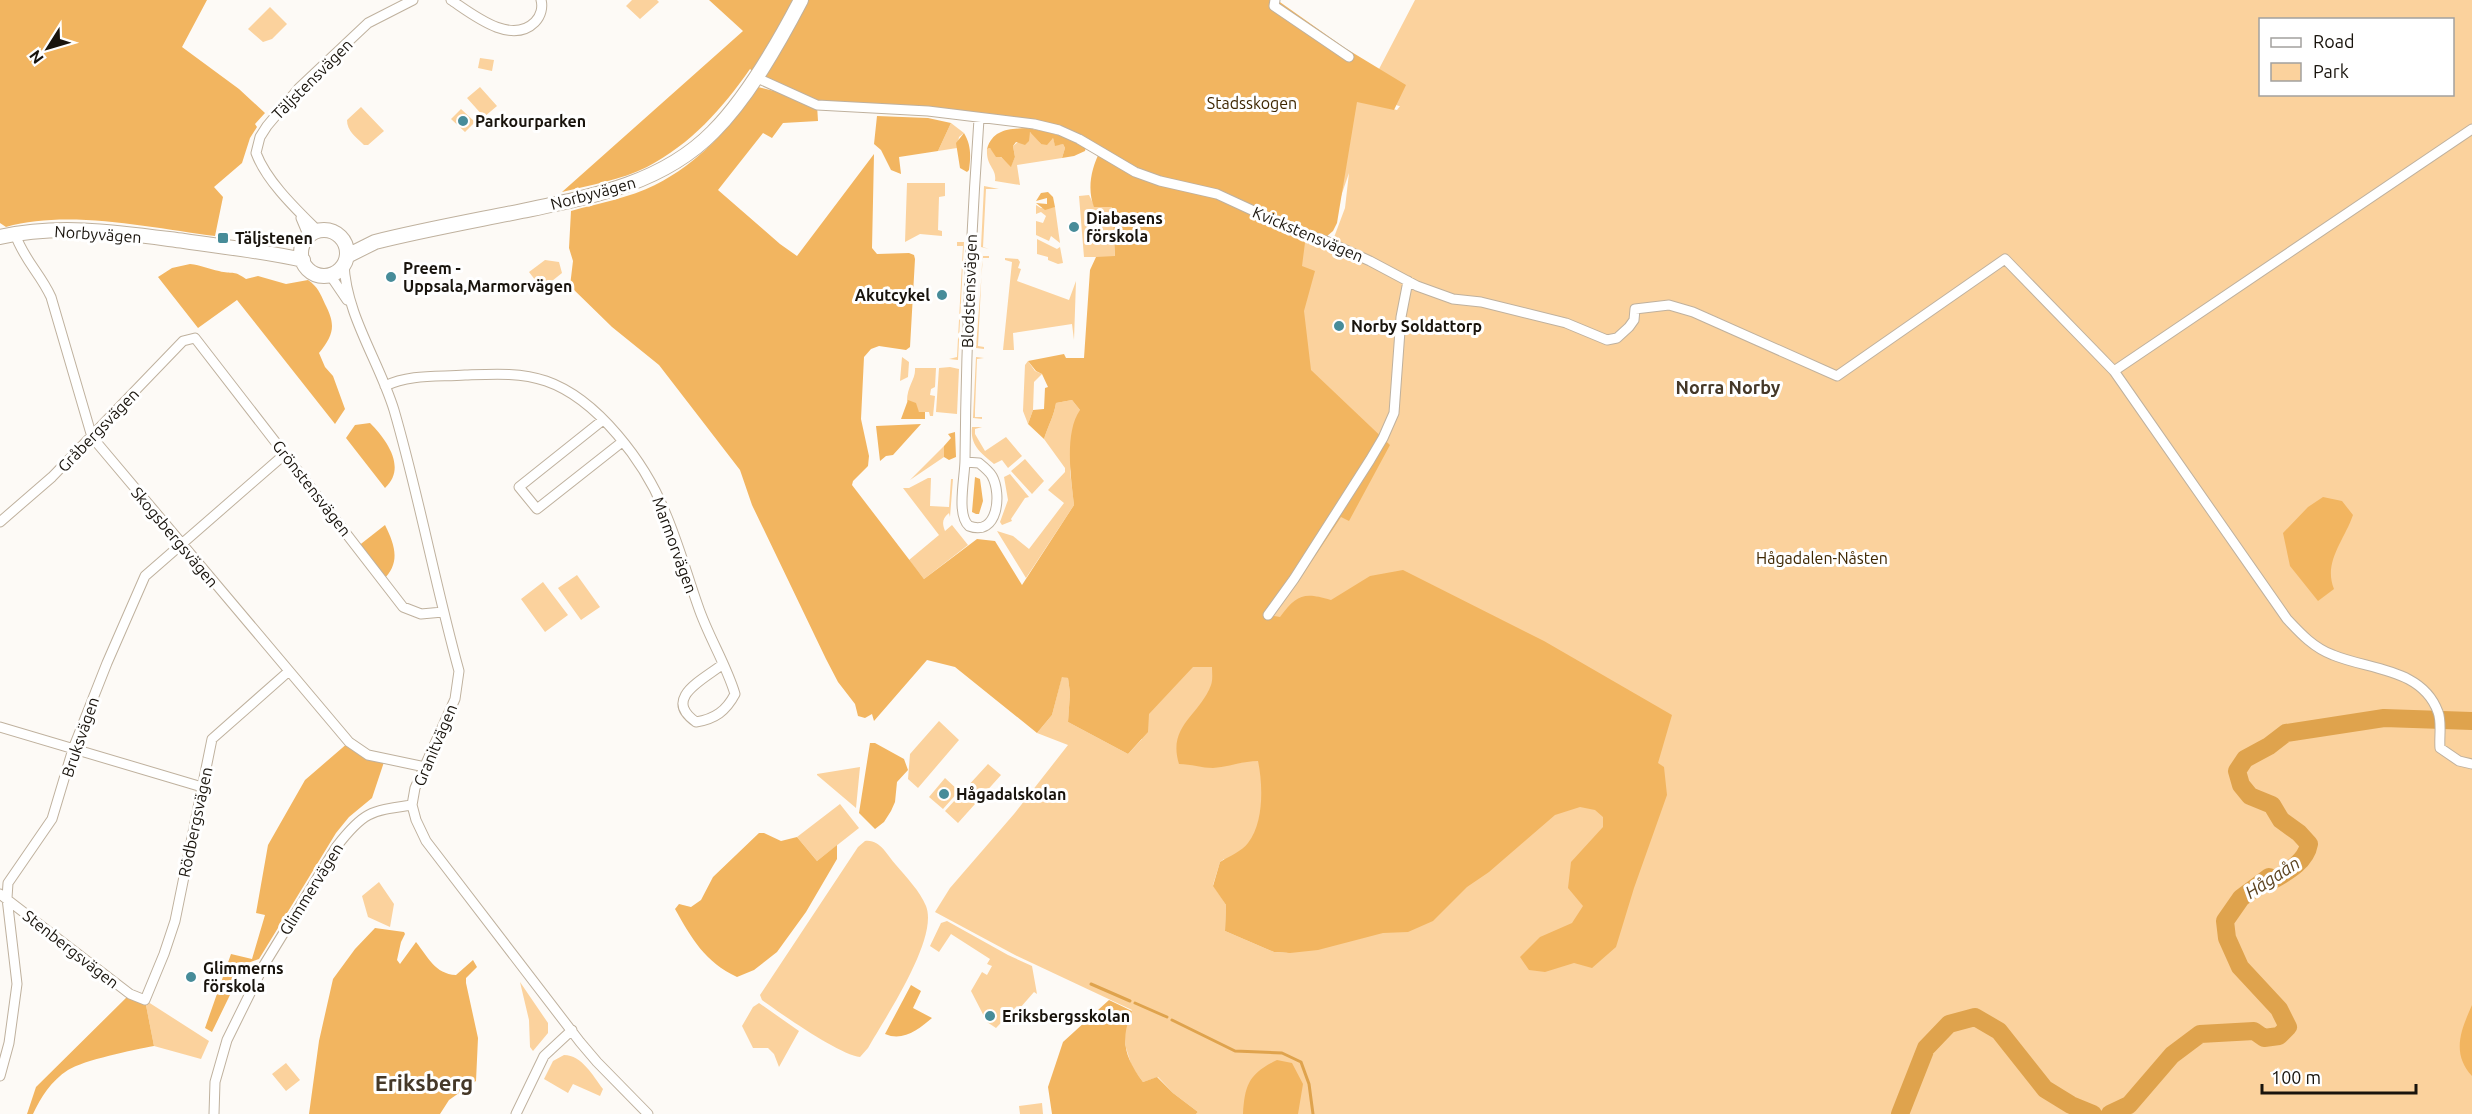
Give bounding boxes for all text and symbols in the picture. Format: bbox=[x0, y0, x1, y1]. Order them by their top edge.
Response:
north arrow bbox=[18, 18, 78, 78]
legend bbox=[2259, 18, 2454, 96]
text: Road bbox=[2313, 31, 2355, 51]
street label: Täljstensvägen bbox=[268, 35, 356, 123]
text: N bbox=[25, 47, 47, 67]
text: Park bbox=[2313, 61, 2349, 81]
park label: Stadsskogen bbox=[1207, 94, 1297, 112]
place label: Parkourparken bbox=[475, 112, 586, 130]
marker: Parkourparken bbox=[456, 114, 470, 128]
street label: Norbyvägen bbox=[548, 173, 638, 213]
street label: Kvickstensvägen bbox=[1250, 203, 1366, 265]
place label: Diabasens förskola bbox=[1086, 209, 1163, 245]
marker: Diabasens förskola bbox=[1067, 220, 1081, 234]
street label: Norbyvägen bbox=[54, 222, 142, 246]
place label: Täljstenen bbox=[235, 229, 313, 247]
marker: Täljstenen bbox=[216, 231, 230, 245]
street label: Blodstensvägen bbox=[958, 234, 980, 348]
place label: Preem - Uppsala,Marmorvägen bbox=[403, 259, 572, 295]
marker: Preem - Uppsala,Marmorvägen bbox=[384, 270, 398, 284]
place label: Akutcykel bbox=[855, 286, 930, 304]
marker: Akutcykel bbox=[935, 288, 949, 302]
place label: Norby Soldattorp bbox=[1351, 317, 1482, 335]
marker: Norby Soldattorp bbox=[1332, 319, 1346, 333]
district label: Norra Norby bbox=[1676, 377, 1781, 397]
street label: Gråbergsvägen bbox=[54, 385, 142, 475]
street label: Grönstensvägen bbox=[269, 437, 355, 539]
street label: Skogsbergsvägen bbox=[128, 483, 222, 591]
street label: Marmorvägen bbox=[649, 494, 701, 596]
park label: Hågadalen-Nåsten bbox=[1756, 549, 1888, 567]
street label: Bruksvägen bbox=[58, 695, 102, 779]
street label: Granitvägen bbox=[410, 701, 460, 789]
street label: Rödbergsvägen bbox=[175, 765, 215, 879]
place label: Hågadalskolan bbox=[956, 785, 1066, 803]
marker: Hågadalskolan bbox=[937, 787, 951, 801]
street label: Glimmervägen bbox=[276, 840, 346, 938]
water label: Hågaån bbox=[2241, 852, 2303, 902]
street label: Stenbergsvägen bbox=[20, 906, 122, 992]
place label: Glimmerns förskola bbox=[203, 959, 284, 995]
marker: Glimmerns förskola bbox=[184, 970, 198, 984]
place label: Eriksbergsskolan bbox=[1002, 1007, 1130, 1025]
marker: Eriksbergsskolan bbox=[983, 1009, 997, 1023]
scale bar bbox=[2262, 1057, 2416, 1095]
text: 100 m bbox=[2271, 1067, 2321, 1087]
district label: Eriksberg bbox=[375, 1070, 473, 1095]

